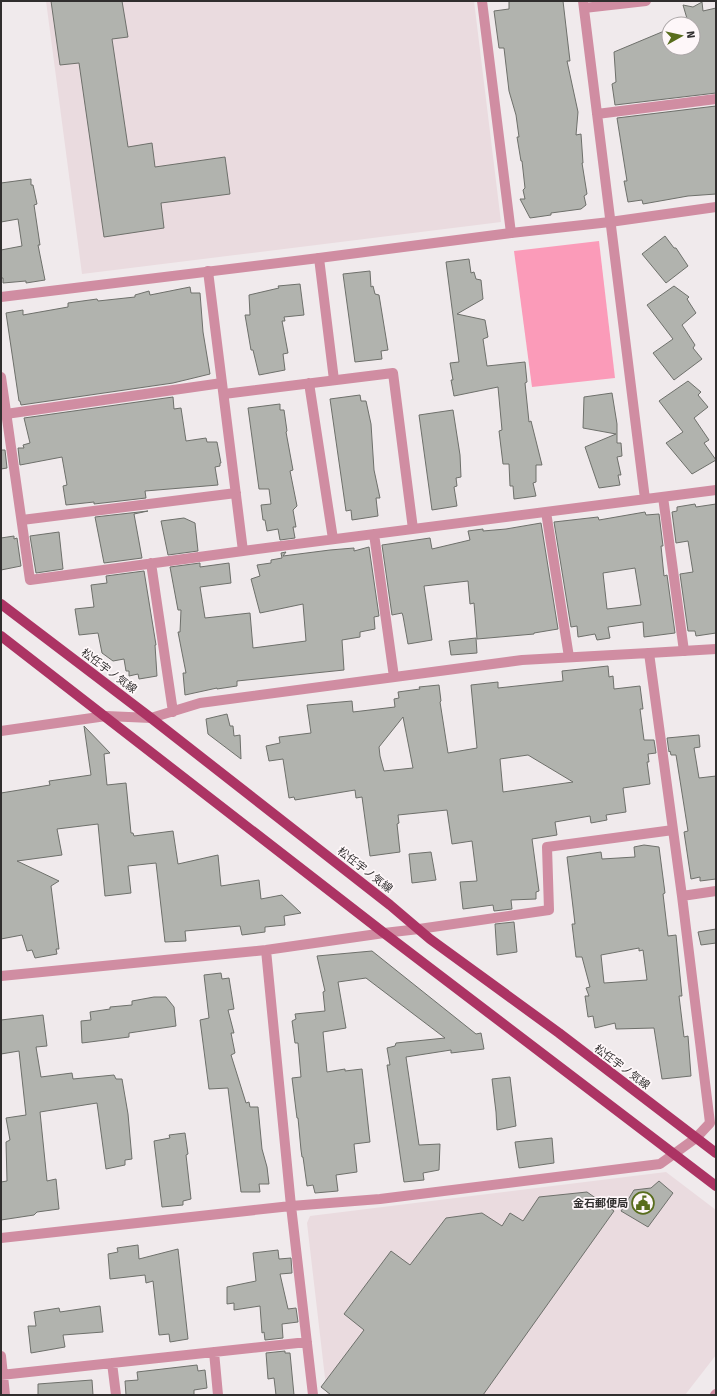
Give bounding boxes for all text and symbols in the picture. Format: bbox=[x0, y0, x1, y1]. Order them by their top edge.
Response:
north arrow bbox=[661, 16, 701, 56]
text: N bbox=[683, 30, 697, 39]
street label: 松任宇ノ気線 bbox=[79, 646, 139, 696]
street label: 松任宇ノ気線 bbox=[335, 845, 395, 895]
street label: 松任宇ノ気線 bbox=[592, 1042, 652, 1092]
public building icon: 金石郵便局 bbox=[630, 1190, 656, 1216]
place label: 金石郵便局 bbox=[573, 1197, 628, 1210]

